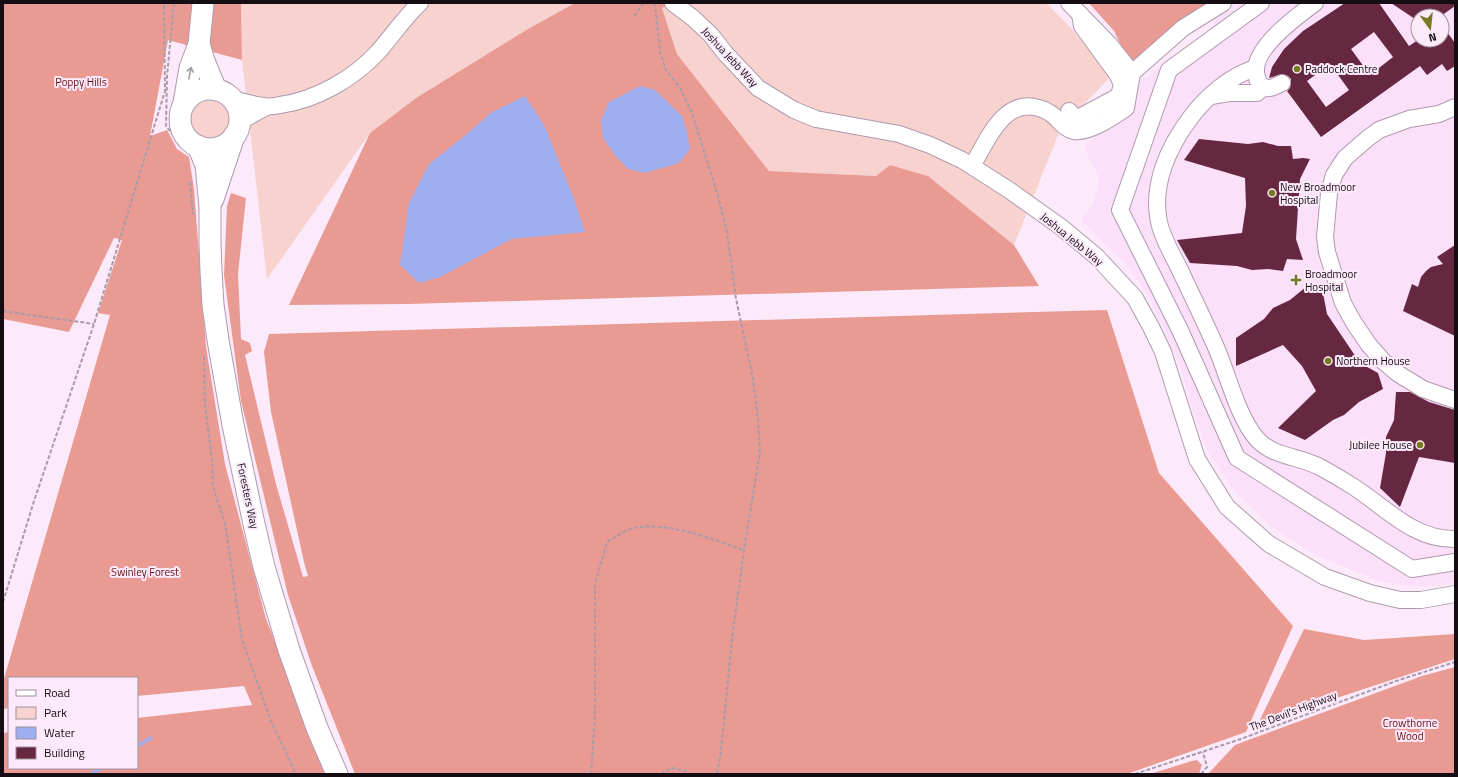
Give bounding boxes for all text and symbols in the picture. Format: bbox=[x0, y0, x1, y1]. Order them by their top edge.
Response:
north arrow bbox=[1410, 8, 1450, 48]
street label: Joshua Jebb Way bbox=[698, 23, 762, 91]
text: N bbox=[1427, 29, 1438, 46]
place label: Paddock Centre bbox=[1305, 61, 1378, 77]
marker: Paddock Centre bbox=[1292, 64, 1302, 74]
one-way arrow bbox=[186, 67, 194, 80]
park label: Poppy Hills bbox=[55, 74, 107, 90]
place label: New Broadmoor Hospital bbox=[1280, 179, 1356, 208]
marker: New Broadmoor Hospital bbox=[1267, 188, 1277, 198]
street label: Joshua Jebb Way bbox=[1037, 209, 1107, 270]
place label: Broadmoor Hospital bbox=[1305, 266, 1357, 295]
marker: Broadmoor Hospital bbox=[1290, 274, 1302, 286]
place label: Northern House bbox=[1336, 353, 1411, 369]
marker: Northern House bbox=[1323, 356, 1333, 366]
place label: Jubilee House bbox=[1349, 437, 1412, 453]
marker: Jubilee House bbox=[1415, 440, 1425, 450]
street label: Foresters Way bbox=[233, 462, 263, 531]
park label: Swinley Forest bbox=[111, 564, 179, 580]
legend bbox=[8, 677, 138, 769]
text: Road bbox=[44, 683, 70, 702]
street label: The Devil's Highway bbox=[1247, 687, 1340, 735]
text: Park bbox=[44, 703, 67, 722]
park label: Crowthorne Wood bbox=[1383, 715, 1438, 744]
text: Water bbox=[44, 723, 75, 742]
text: Building bbox=[44, 743, 85, 762]

